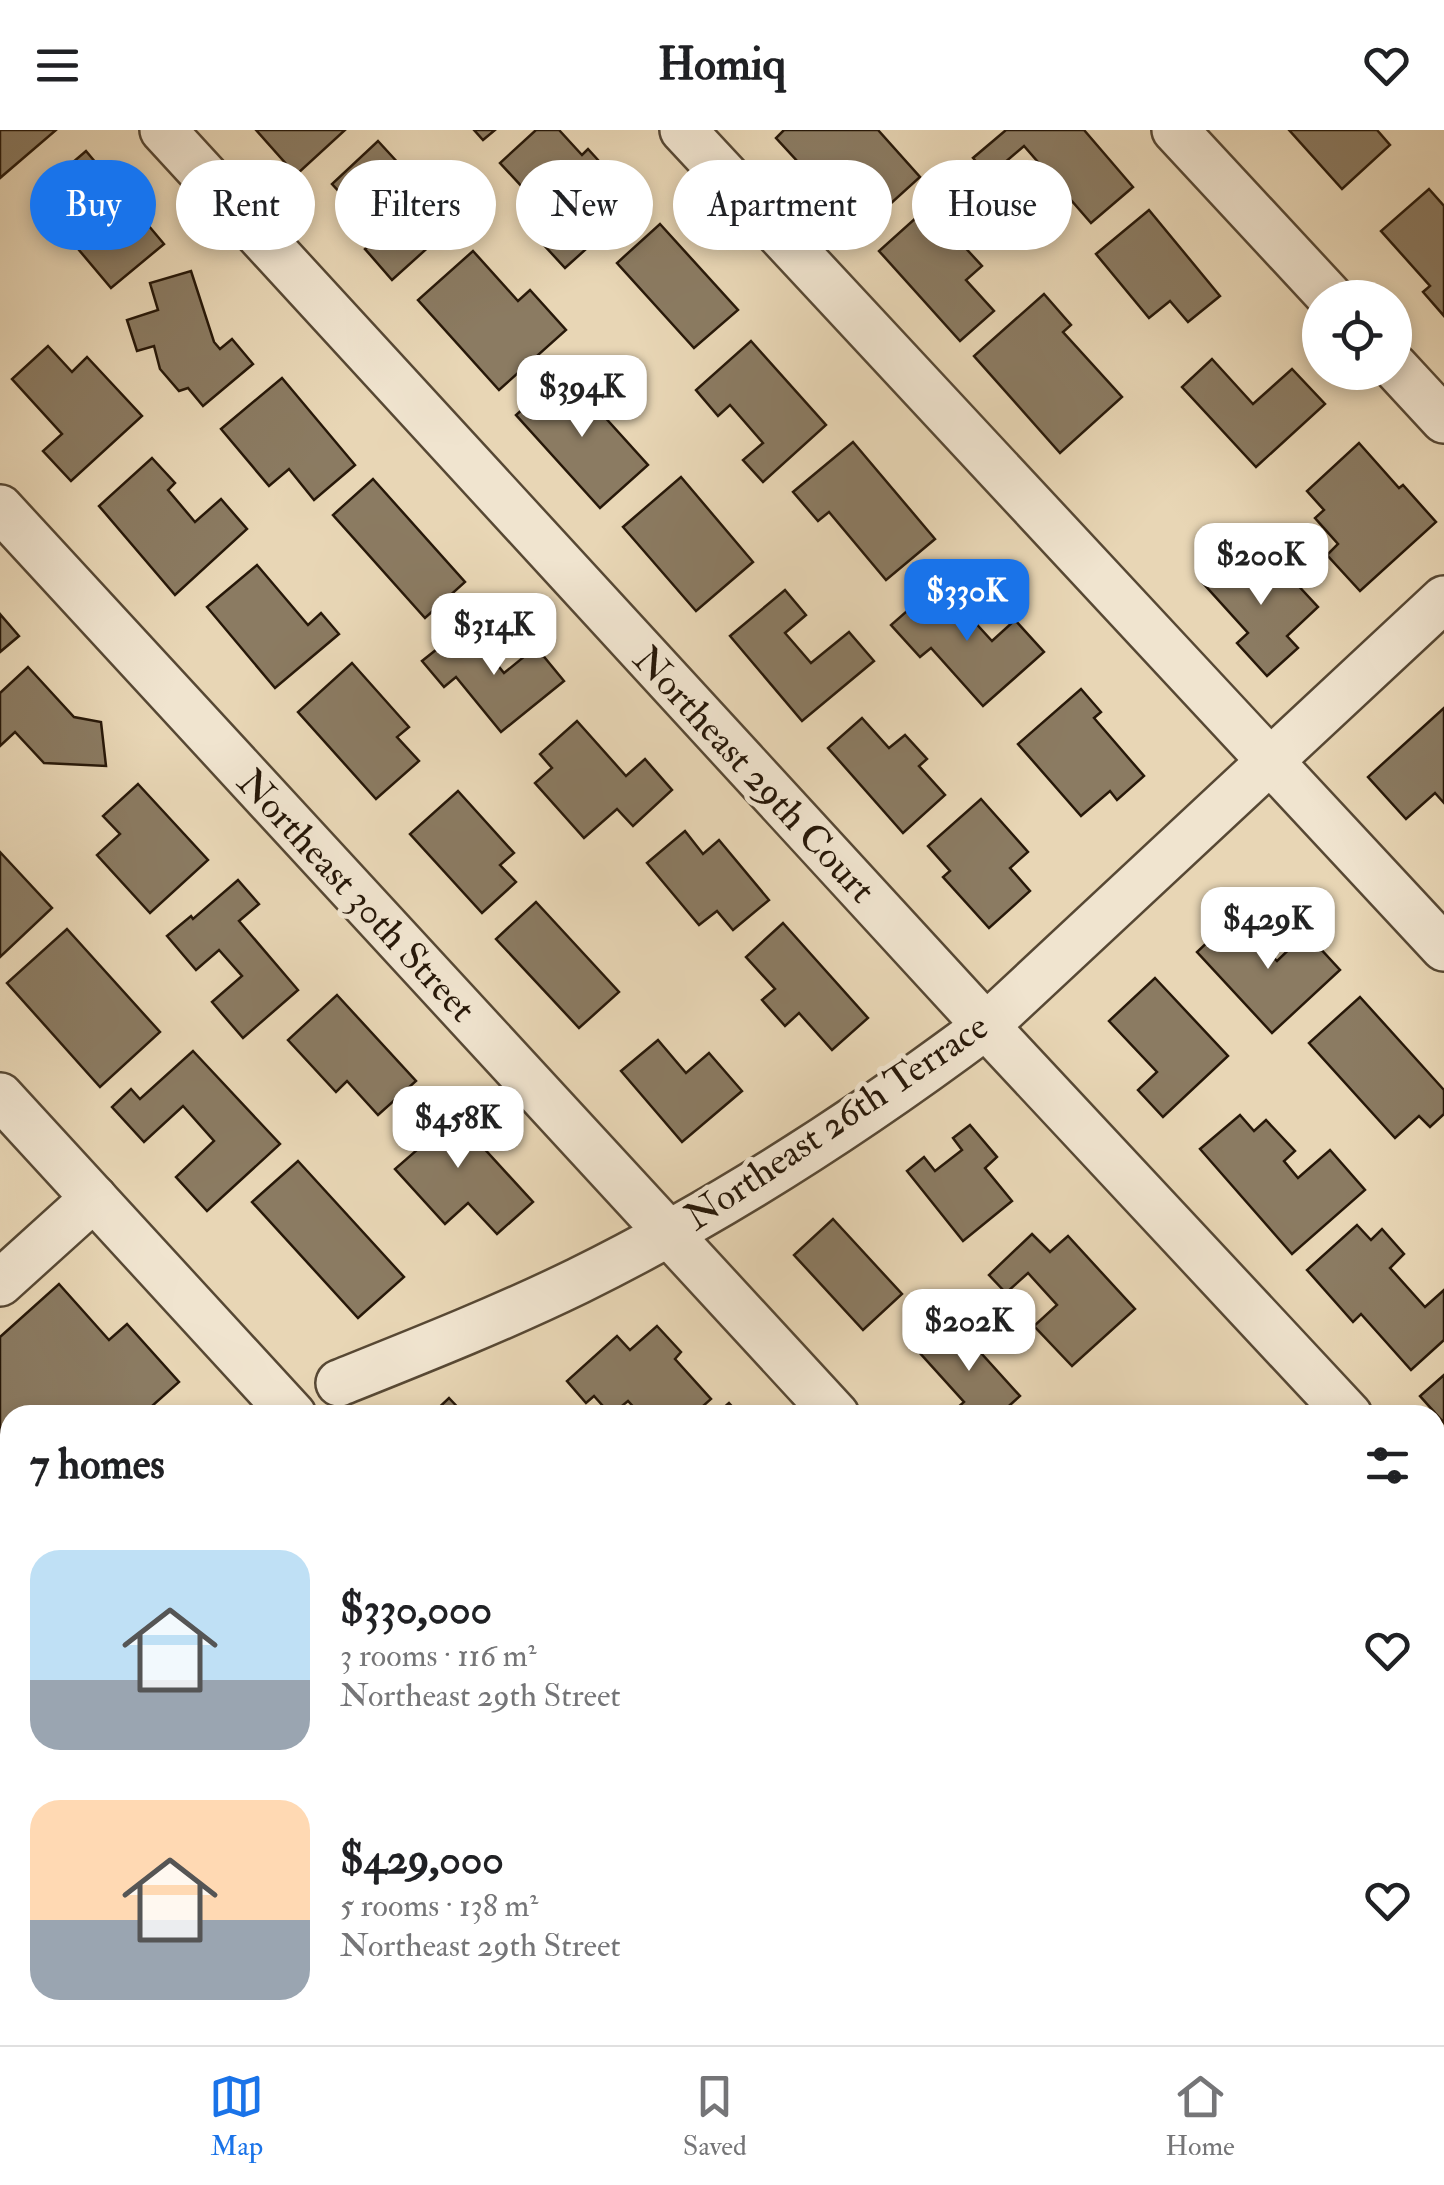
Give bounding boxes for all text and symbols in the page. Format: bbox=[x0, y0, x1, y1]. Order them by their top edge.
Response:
text: Homiq bbox=[658, 37, 786, 93]
icon: menu bbox=[30, 38, 85, 93]
icon: heart bbox=[1359, 38, 1414, 93]
chip: Buy bbox=[30, 160, 156, 250]
chip: Rent bbox=[176, 160, 315, 250]
chip: Filters bbox=[335, 160, 496, 250]
chip: New bbox=[516, 160, 653, 250]
chip: Apartment bbox=[673, 160, 892, 250]
chip: House bbox=[912, 160, 1072, 250]
map controls bbox=[1302, 280, 1412, 390]
button: locate bbox=[1302, 280, 1412, 390]
pin: $394K bbox=[512, 355, 652, 440]
text: $394K bbox=[539, 367, 625, 407]
pin: $200K bbox=[1191, 523, 1331, 608]
text: $200K bbox=[1216, 535, 1306, 575]
pin: $330K bbox=[897, 559, 1037, 644]
text: $330K bbox=[926, 571, 1008, 611]
pin: $314K bbox=[424, 593, 564, 678]
text: $314K bbox=[453, 605, 535, 645]
street label: Northeast 29th Court bbox=[623, 636, 886, 913]
street label: Northeast 30th Street bbox=[227, 759, 486, 1032]
pin: $429K bbox=[1198, 887, 1338, 972]
text: $429K bbox=[1223, 899, 1313, 939]
street label: Northeast 26th Terrace bbox=[676, 1002, 998, 1241]
pin: $458K bbox=[388, 1086, 528, 1171]
text: $458K bbox=[415, 1098, 501, 1138]
pin: $202K bbox=[899, 1289, 1039, 1374]
text: $202K bbox=[924, 1301, 1014, 1341]
icon: filters bbox=[1360, 1438, 1415, 1493]
text: 7 homes bbox=[30, 1439, 165, 1491]
text: $330,000 bbox=[340, 1584, 492, 1636]
icon: home bbox=[110, 1590, 230, 1710]
icon: heart bbox=[1360, 1623, 1415, 1678]
text: 3 rooms · 116 m² bbox=[340, 1636, 537, 1676]
text: Northeast 29th Street bbox=[340, 1676, 621, 1716]
text: $429,000 bbox=[340, 1834, 504, 1886]
icon: home bbox=[110, 1840, 230, 1960]
icon: heart bbox=[1360, 1873, 1415, 1928]
text: 5 rooms · 138 m² bbox=[340, 1886, 538, 1926]
text: Northeast 29th Street bbox=[340, 1926, 621, 1966]
tab: Map bbox=[209, 2069, 264, 2164]
tab: Saved bbox=[683, 2069, 747, 2164]
tab: Home bbox=[1165, 2069, 1235, 2164]

